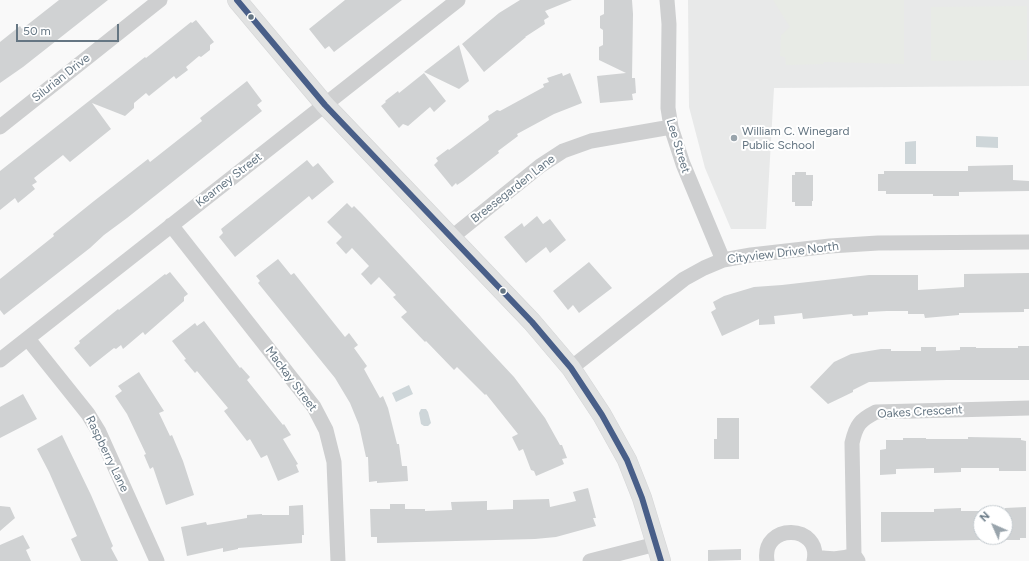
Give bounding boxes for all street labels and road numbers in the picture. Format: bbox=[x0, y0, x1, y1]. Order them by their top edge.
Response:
street label: Silurian Drive bbox=[29, 51, 93, 105]
street label: Lee Street bbox=[663, 117, 693, 175]
street label: Kearney Street bbox=[193, 150, 265, 210]
street label: Breesegarden Lane bbox=[468, 152, 558, 226]
street label: Cityview Drive North bbox=[726, 239, 840, 267]
street label: Mackay Street bbox=[262, 344, 320, 414]
street label: Oakes Crescent bbox=[877, 403, 963, 421]
street label: Raspberry Lane bbox=[82, 414, 132, 494]

